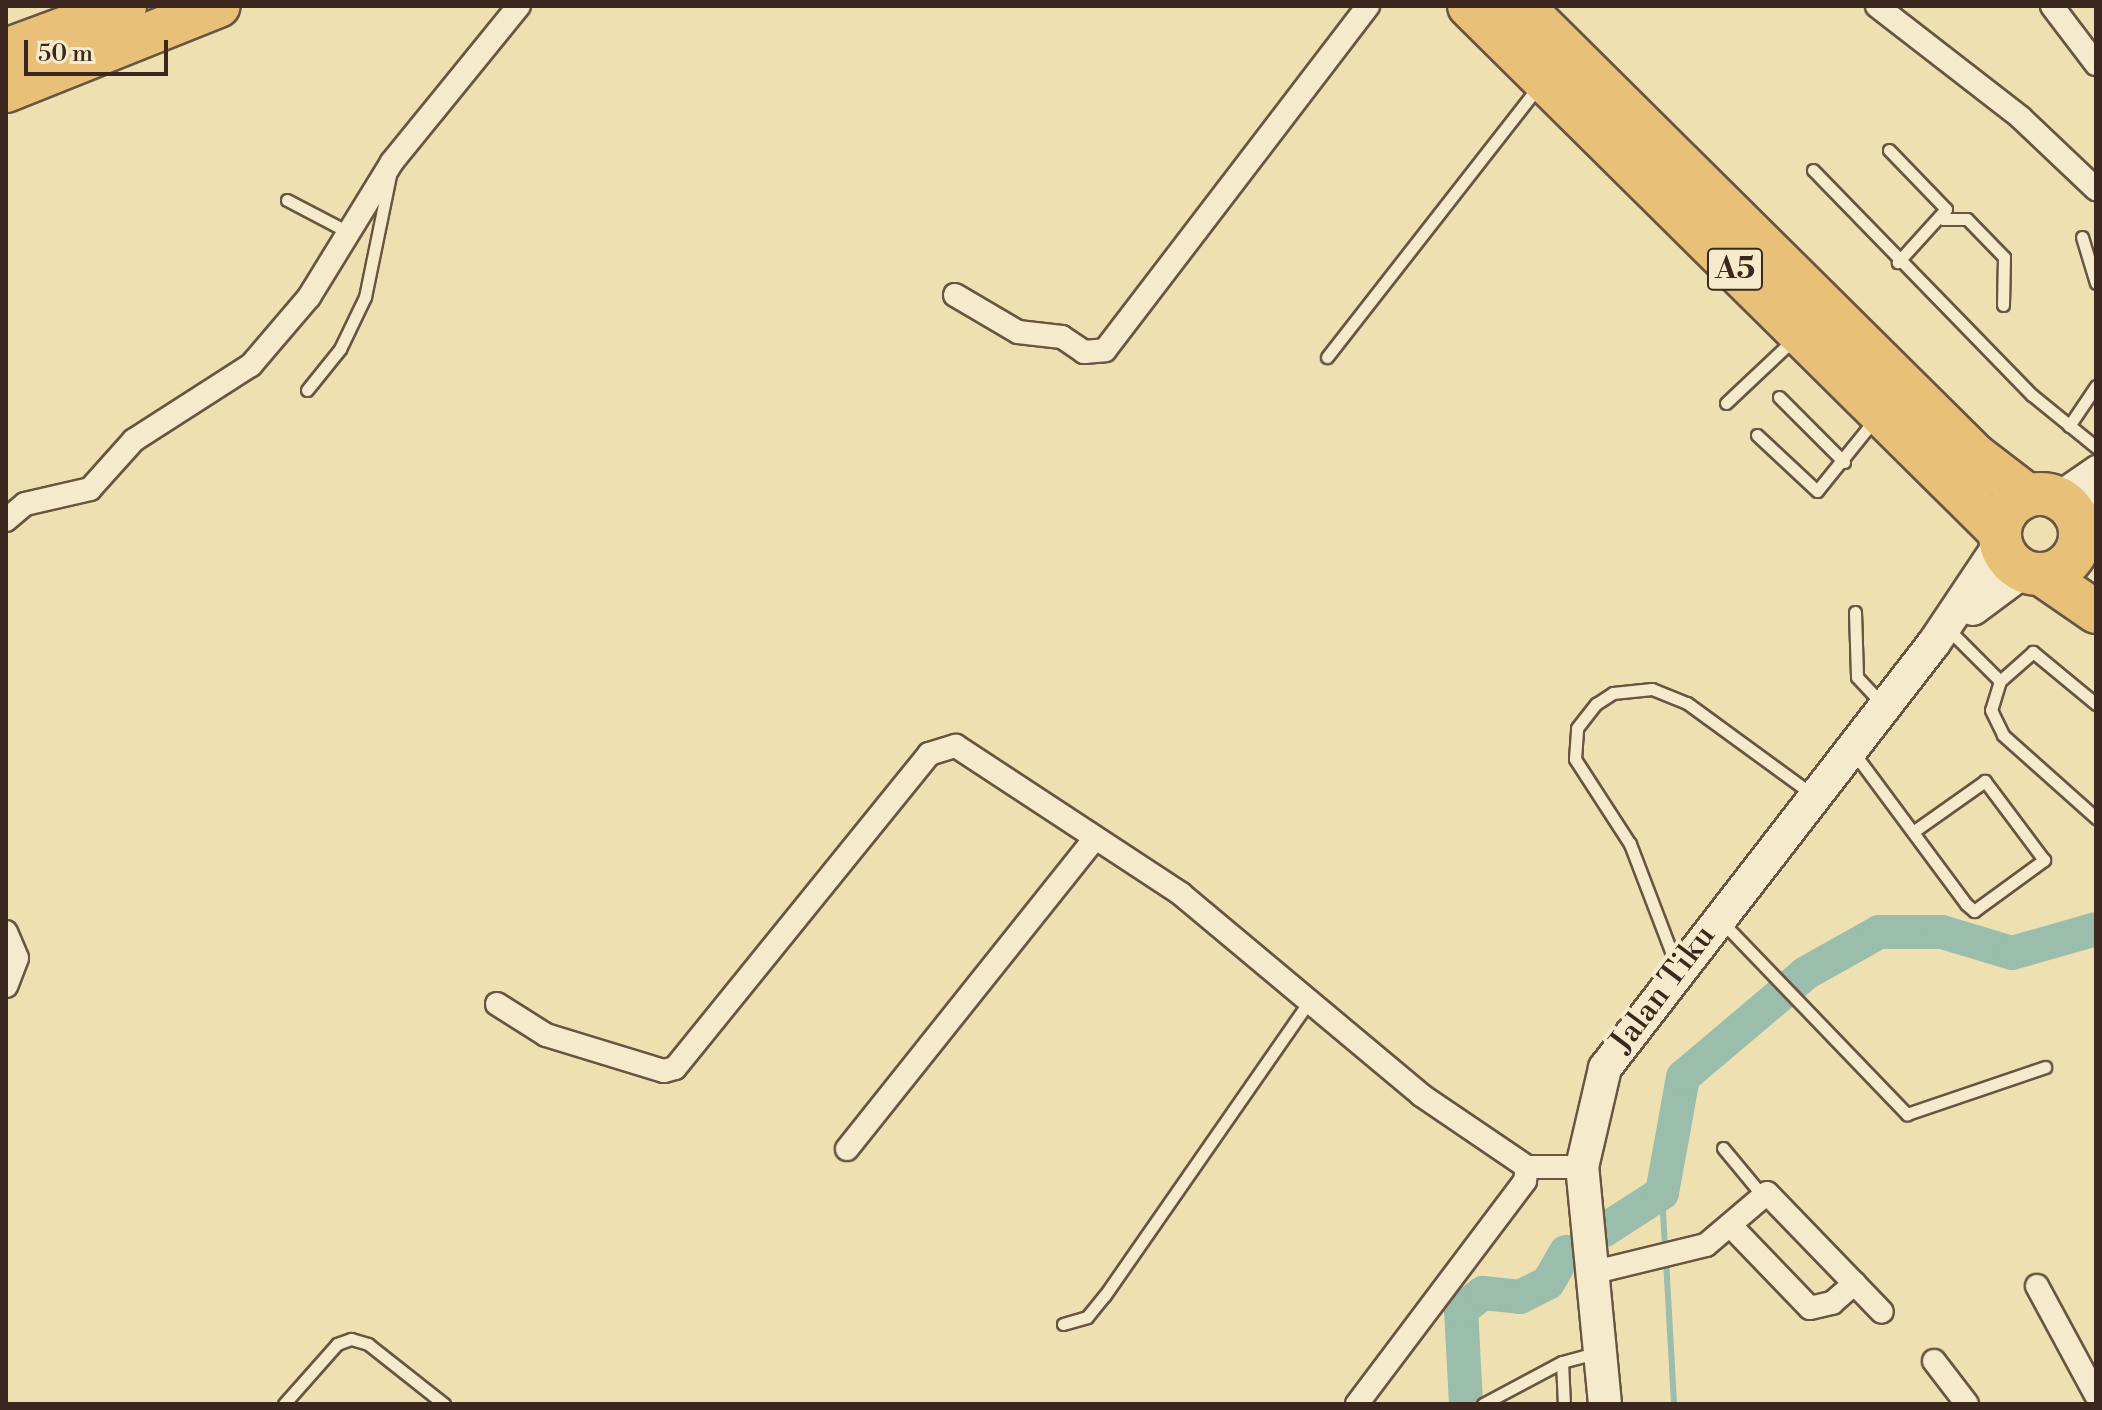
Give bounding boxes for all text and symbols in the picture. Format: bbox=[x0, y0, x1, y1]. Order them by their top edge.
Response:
scale bar bbox=[28, 24, 172, 74]
text: 50 m bbox=[38, 39, 93, 69]
road number: A5 bbox=[1705, 243, 1765, 295]
street label: Jalan Tiku bbox=[1603, 918, 1723, 1060]

